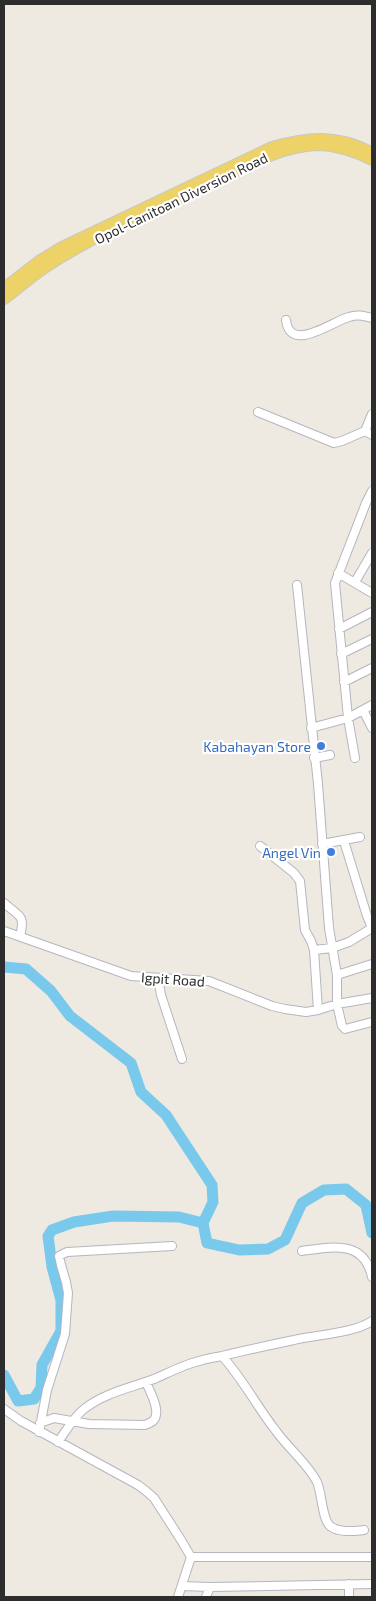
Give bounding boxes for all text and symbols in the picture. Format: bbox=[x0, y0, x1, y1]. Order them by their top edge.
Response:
street label: Opol-Canitoan Diversion Road bbox=[92, 149, 270, 247]
place label: Kabahayan Store bbox=[203, 738, 311, 755]
marker: Kabahayan Store bbox=[315, 740, 327, 752]
place label: Angel Vin bbox=[262, 844, 321, 861]
marker: Angel Vin bbox=[325, 846, 337, 858]
street label: Igpit Road bbox=[141, 968, 205, 990]

